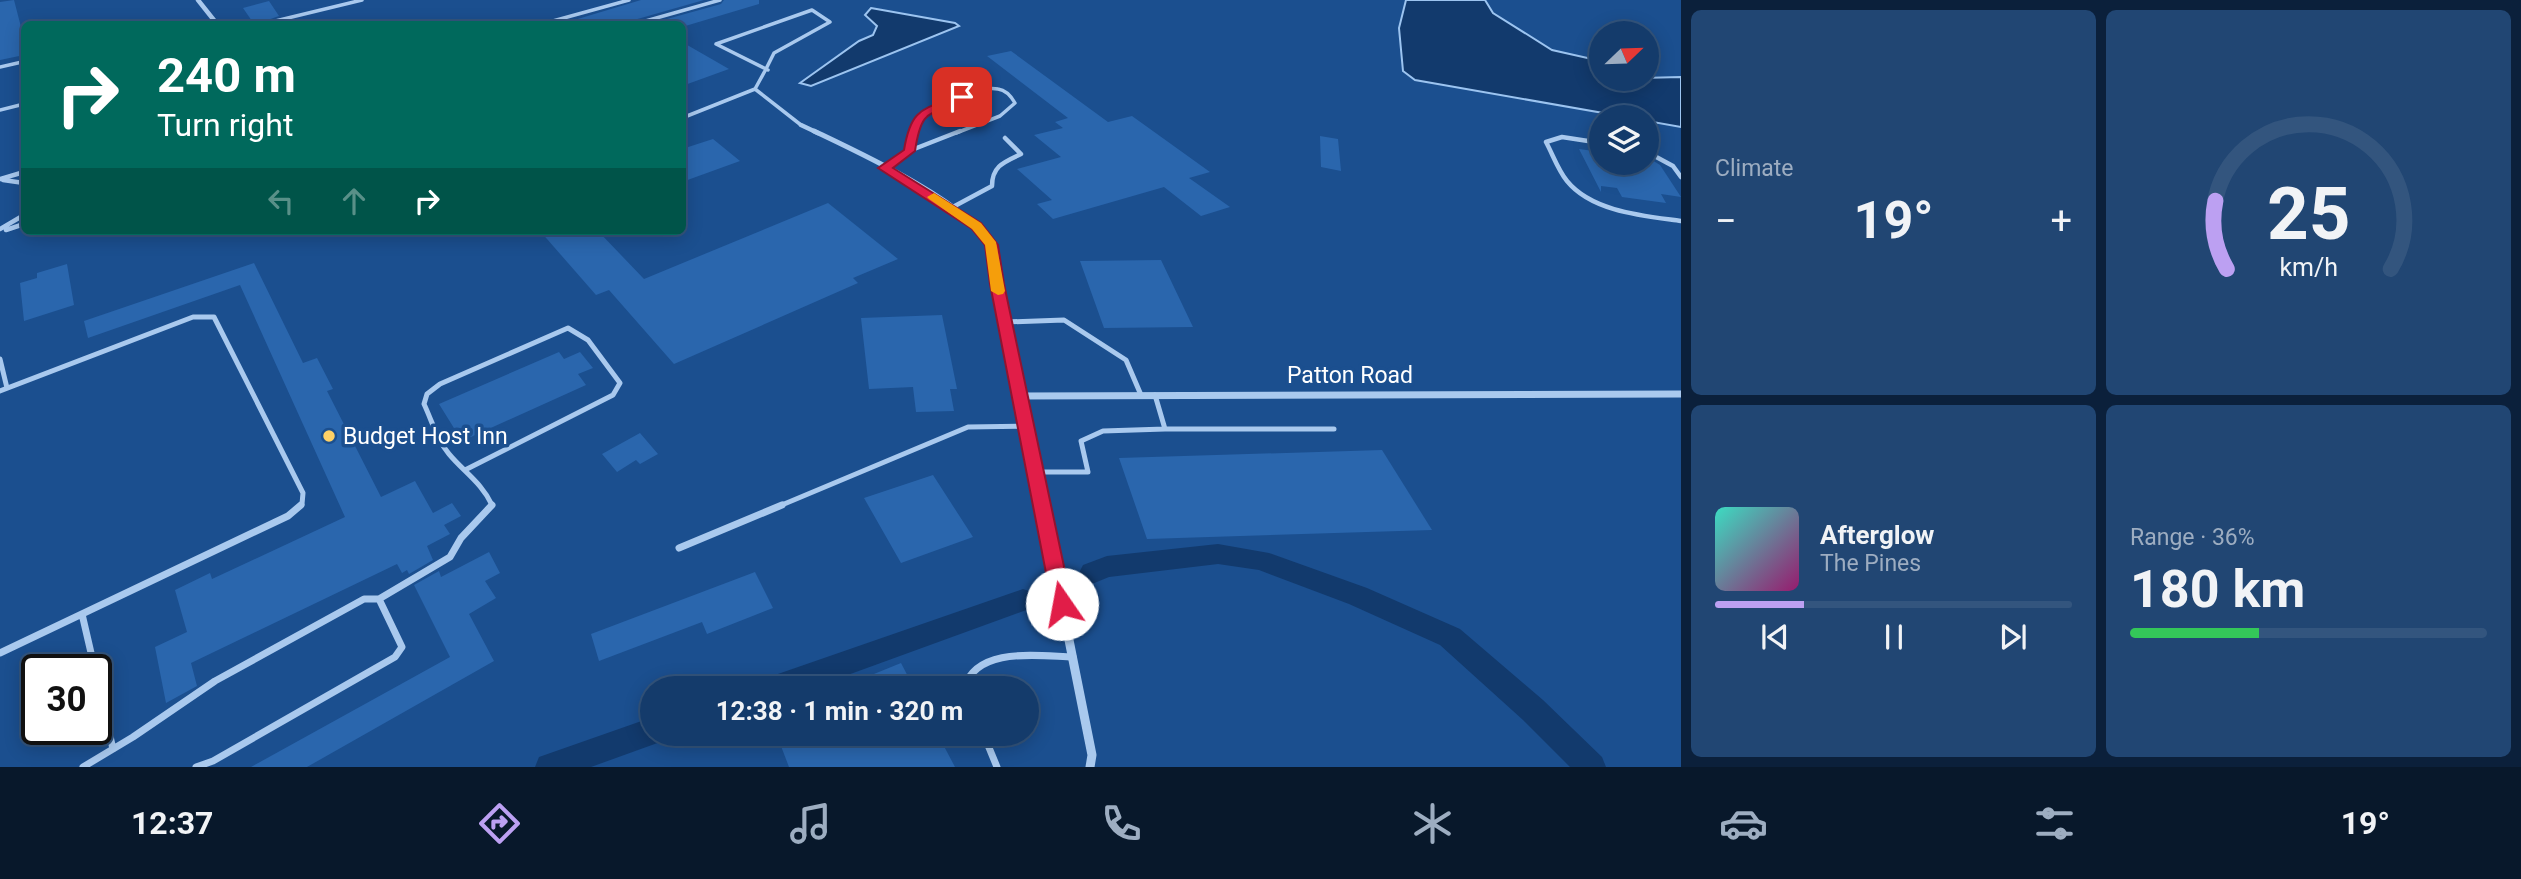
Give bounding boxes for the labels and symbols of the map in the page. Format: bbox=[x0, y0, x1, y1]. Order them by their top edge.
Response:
north arrow bbox=[1589, 21, 1659, 91]
pin bbox=[932, 67, 992, 127]
street label: Patton Road bbox=[1287, 362, 1413, 389]
place label: Budget Host Inn bbox=[343, 423, 508, 450]
marker: Budget Host Inn bbox=[321, 428, 337, 444]
position arrow bbox=[1025, 567, 1099, 641]
speed limit sign: 30 bbox=[21, 654, 112, 745]

